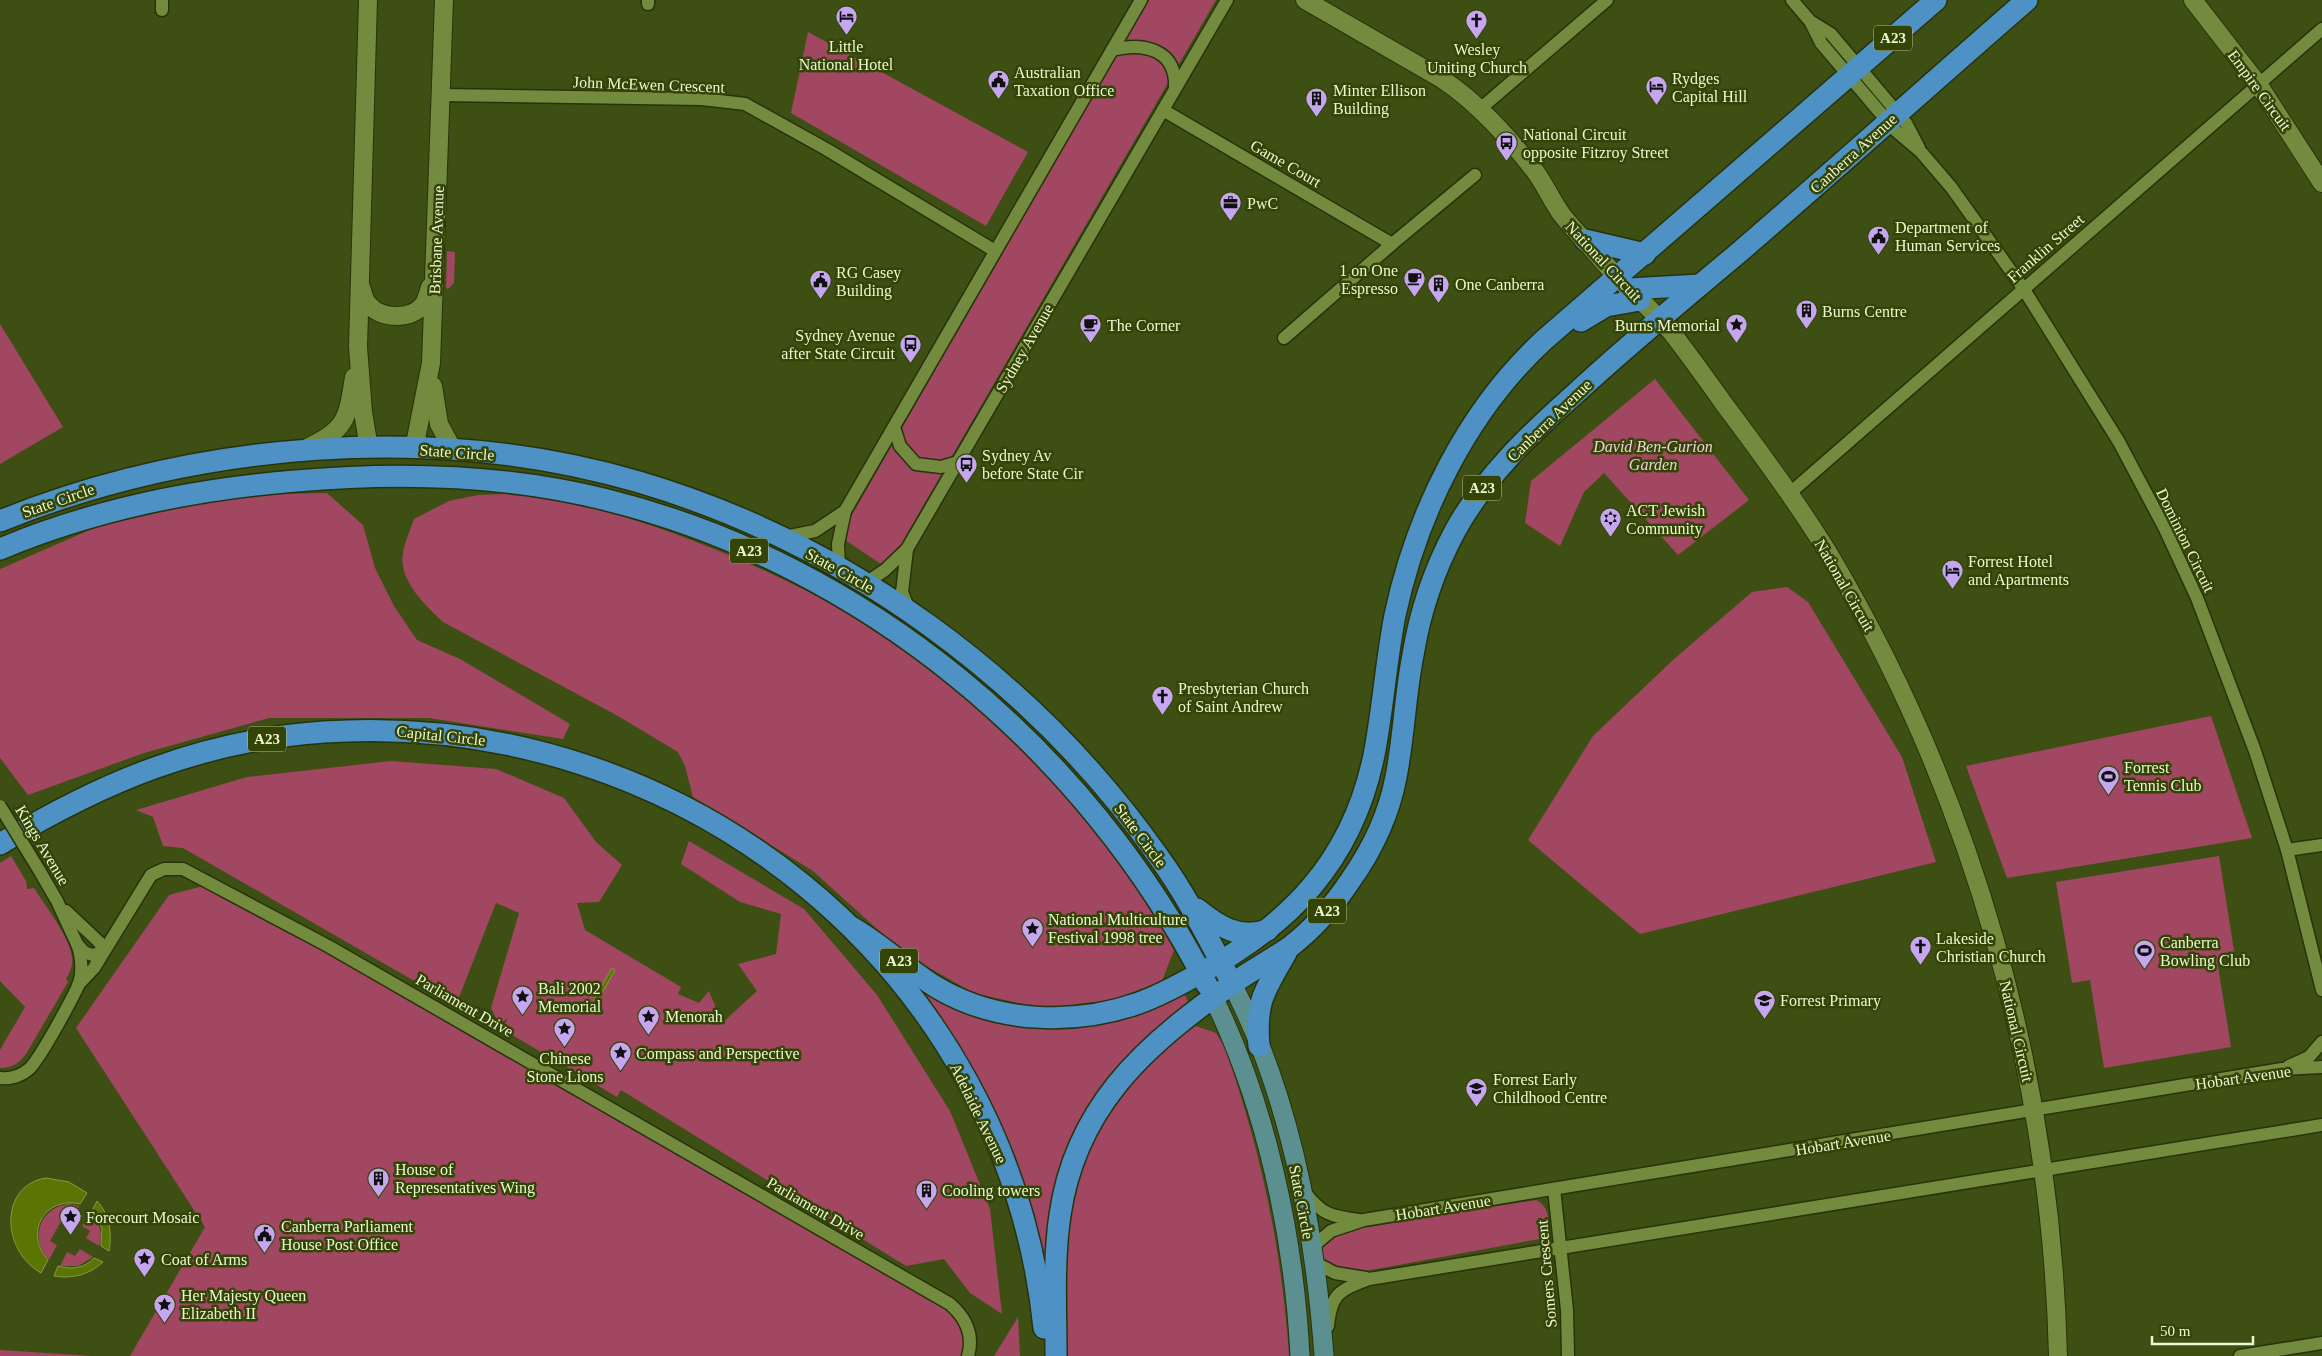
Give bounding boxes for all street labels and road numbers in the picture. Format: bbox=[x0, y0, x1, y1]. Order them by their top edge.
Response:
road number: A23 bbox=[1874, 26, 1912, 50]
street label: Empire Circuit bbox=[2224, 47, 2295, 135]
street label: John McEwen Crescent bbox=[573, 73, 726, 96]
street label: Canberra Avenue bbox=[1807, 110, 1900, 197]
street label: Game Court bbox=[1247, 136, 1325, 191]
street label: Brisbane Avenue bbox=[426, 185, 447, 295]
street label: Franklin Street bbox=[2004, 210, 2087, 286]
street label: National Circuit bbox=[1562, 218, 1646, 305]
street label: Sydney Avenue bbox=[992, 301, 1058, 396]
street label: Canberra Avenue bbox=[1504, 376, 1595, 465]
street label: State Circle bbox=[419, 441, 495, 464]
road number: A23 bbox=[1463, 476, 1501, 500]
street label: State Circle bbox=[20, 480, 96, 521]
street label: Dominion Circuit bbox=[2153, 486, 2218, 595]
street label: National Circuit bbox=[1811, 536, 1878, 635]
road number: A23 bbox=[730, 538, 768, 564]
street label: State Circle bbox=[803, 545, 877, 596]
street label: Capital Circle bbox=[396, 722, 486, 750]
road number: A23 bbox=[248, 726, 286, 752]
street label: State Circle bbox=[1111, 800, 1170, 870]
street label: Kings Avenue bbox=[11, 802, 73, 889]
road number: A23 bbox=[1308, 898, 1346, 924]
road number: A23 bbox=[880, 948, 918, 974]
street label: Parliament Drive bbox=[413, 971, 517, 1040]
street label: National Circuit bbox=[1997, 979, 2037, 1084]
street label: Adelaide Avenue bbox=[947, 1060, 1010, 1166]
street label: Hobart Avenue bbox=[2194, 1062, 2292, 1093]
street label: Hobart Avenue bbox=[1794, 1127, 1892, 1158]
street label: State Circle bbox=[1286, 1164, 1317, 1241]
street label: Parliament Drive bbox=[764, 1174, 868, 1243]
street label: Hobart Avenue bbox=[1394, 1192, 1492, 1223]
street label: Somers Crescent bbox=[1533, 1219, 1560, 1328]

